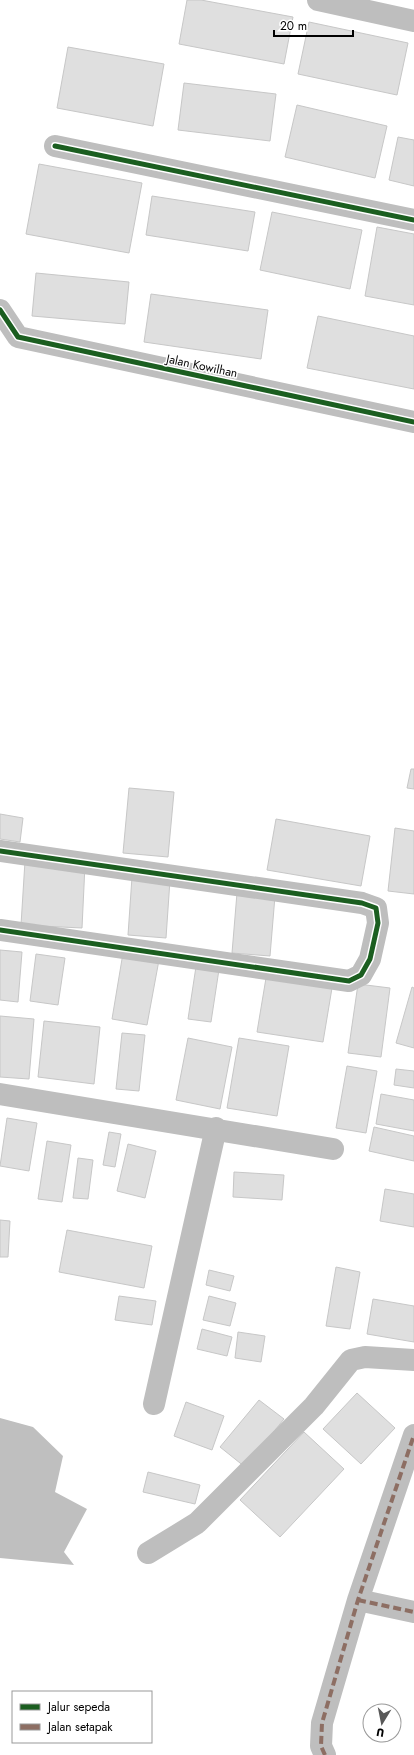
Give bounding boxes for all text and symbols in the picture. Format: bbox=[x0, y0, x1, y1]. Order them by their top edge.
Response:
scale bar bbox=[274, 12, 353, 38]
text: 20 m bbox=[280, 17, 307, 35]
street label: Jalan Kowilhan bbox=[163, 349, 239, 382]
legend bbox=[12, 1691, 152, 1743]
text: Jalur sepeda bbox=[46, 1698, 110, 1716]
north arrow bbox=[362, 1703, 402, 1743]
text: Jalan setapak bbox=[46, 1718, 113, 1736]
text: U bbox=[375, 1724, 385, 1741]

